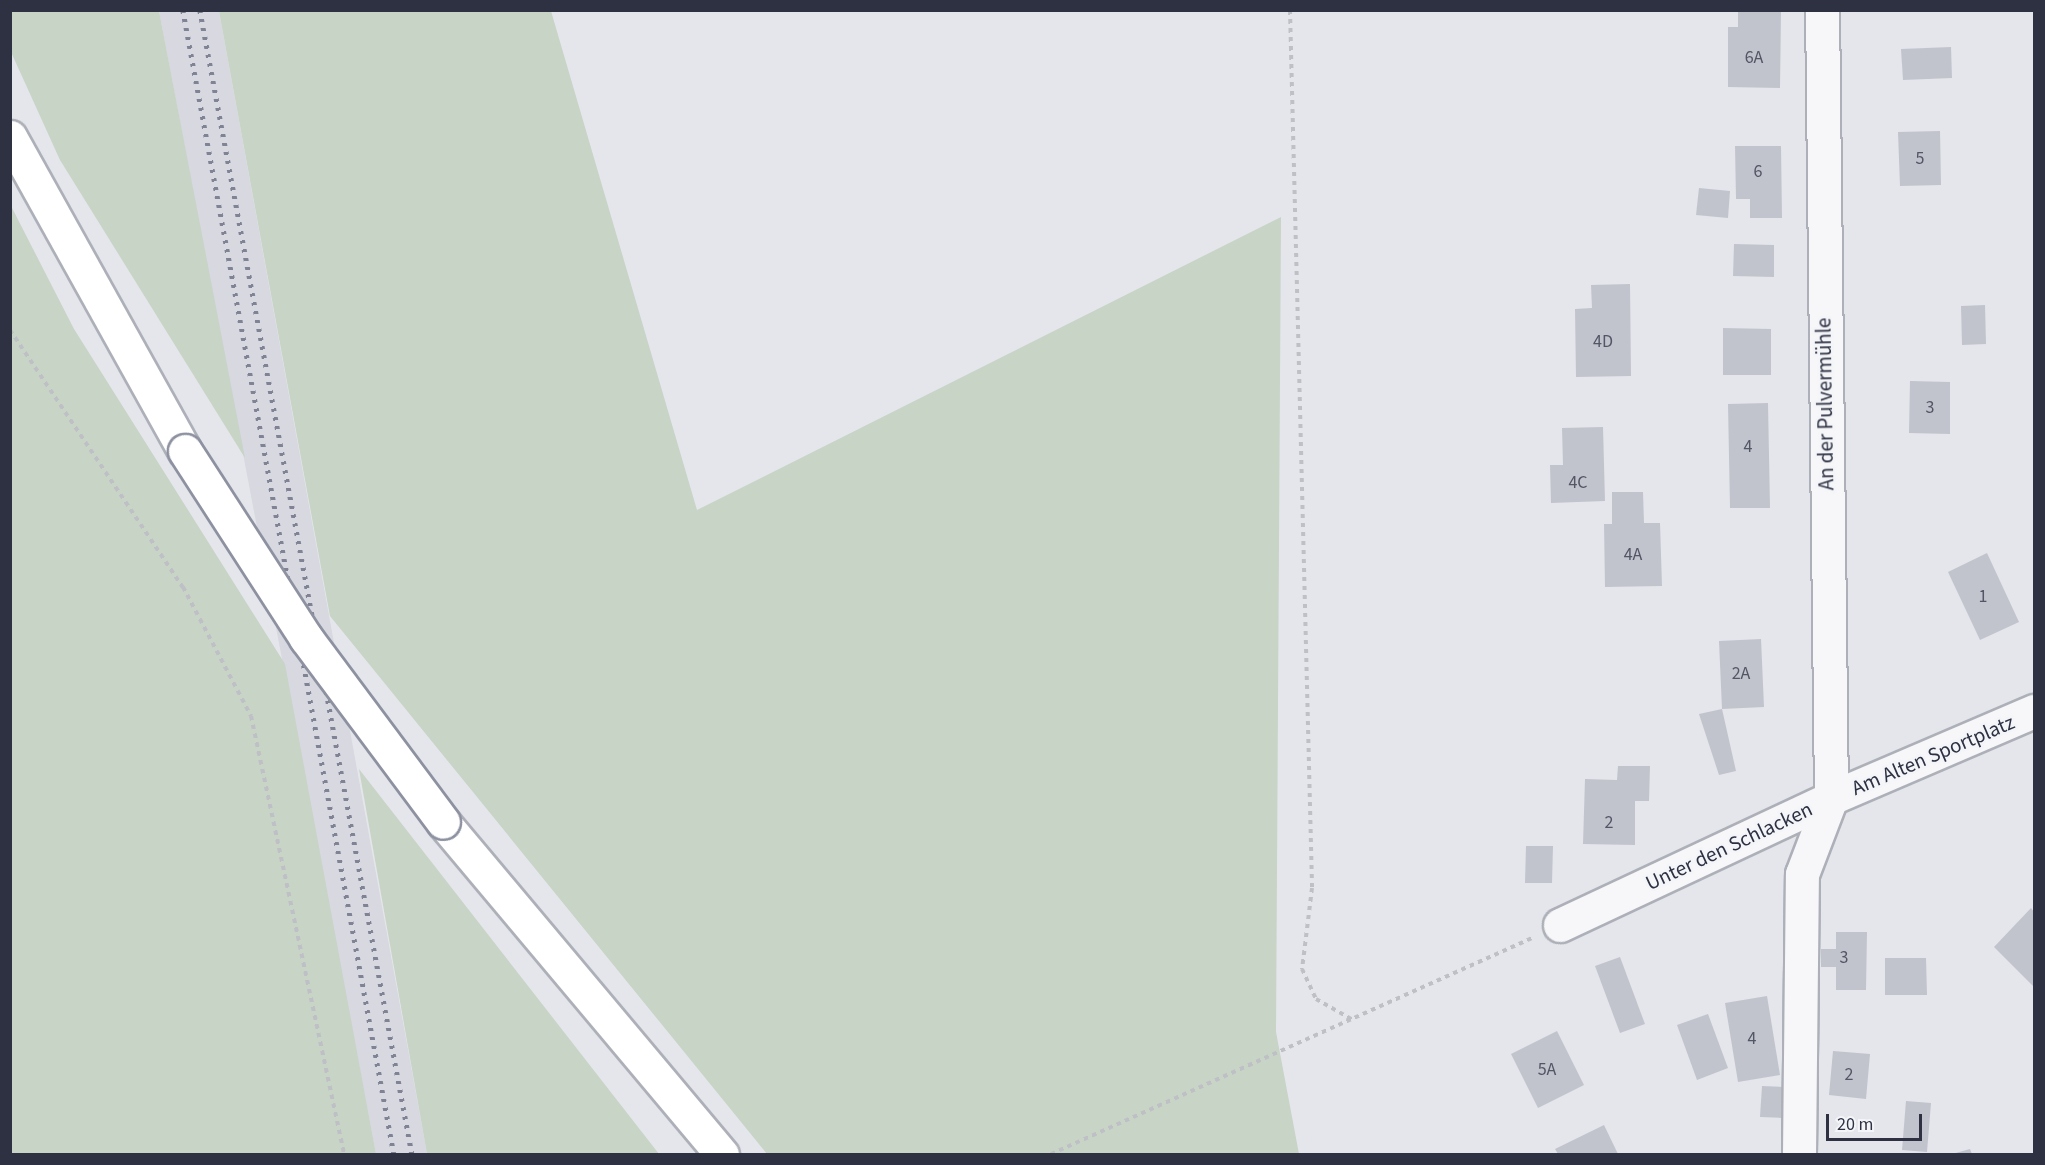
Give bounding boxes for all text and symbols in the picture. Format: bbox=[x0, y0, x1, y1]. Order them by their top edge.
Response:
house number: 6A bbox=[1745, 47, 1763, 69]
house number: 5 bbox=[1916, 148, 1924, 170]
house number: 6 bbox=[1754, 161, 1762, 183]
street label: An der Pulvermühle bbox=[1811, 317, 1839, 491]
house number: 4D bbox=[1593, 331, 1613, 353]
house number: 3 bbox=[1926, 397, 1934, 419]
house number: 4 bbox=[1744, 436, 1752, 458]
house number: 4C bbox=[1568, 472, 1588, 494]
house number: 4A bbox=[1624, 544, 1642, 566]
house number: 1 bbox=[1979, 586, 1987, 608]
house number: 2A bbox=[1732, 663, 1750, 685]
street label: Am Alten Sportplatz bbox=[1848, 709, 2018, 801]
street label: Unter den Schlacken bbox=[1642, 796, 1816, 896]
house number: 2 bbox=[1605, 812, 1613, 834]
house number: 3 bbox=[1840, 947, 1848, 969]
house number: 4 bbox=[1748, 1028, 1756, 1050]
house number: 5A bbox=[1538, 1059, 1556, 1081]
house number: 2 bbox=[1845, 1064, 1853, 1086]
scale bar bbox=[1829, 1102, 1925, 1140]
text: 20 m bbox=[1837, 1112, 1873, 1137]

